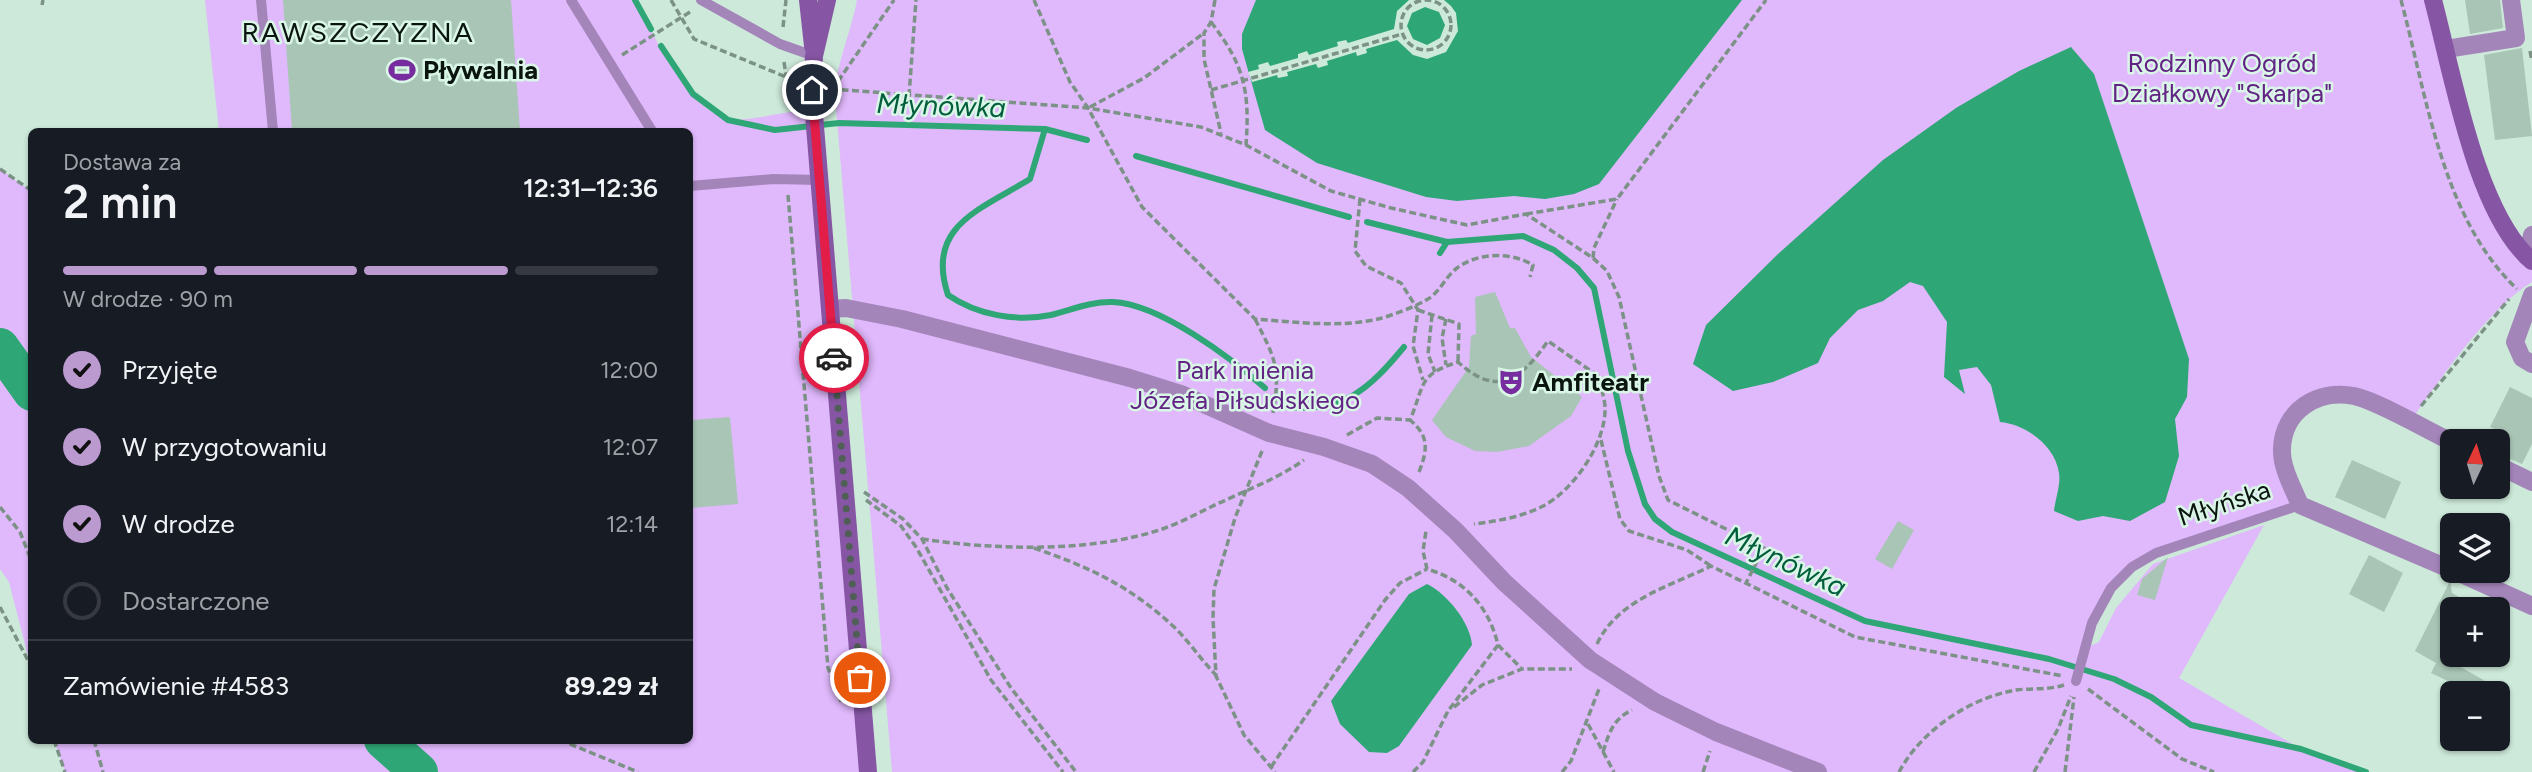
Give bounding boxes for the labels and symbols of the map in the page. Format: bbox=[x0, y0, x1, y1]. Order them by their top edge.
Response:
district label: RAWSZCZYZNA bbox=[241, 15, 475, 49]
park label: Rodzinny Ogród Działkowy "Skarpa" bbox=[2112, 47, 2332, 109]
place label: Pływalnia bbox=[423, 54, 538, 86]
sports icon: Pływalnia bbox=[387, 55, 417, 85]
pin bbox=[782, 60, 842, 120]
water label: Młynówka bbox=[876, 86, 1006, 124]
courier bbox=[799, 323, 869, 393]
park label: Park imienia Józefa Piłsudskiego bbox=[1130, 354, 1360, 416]
place label: Amfiteatr bbox=[1532, 366, 1649, 398]
theatre icon: Amfiteatr bbox=[1496, 367, 1526, 397]
north arrow bbox=[2440, 429, 2510, 499]
street label: Młyńska bbox=[2174, 473, 2274, 533]
water label: Młynówka bbox=[1720, 518, 1852, 604]
pin bbox=[830, 648, 890, 708]

